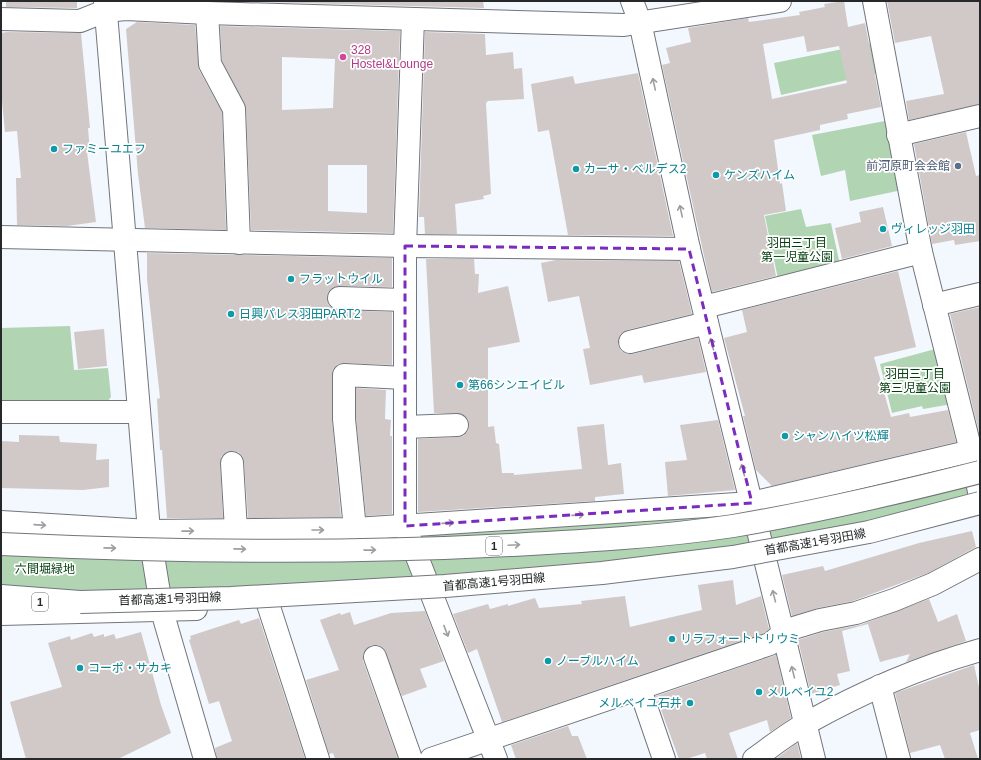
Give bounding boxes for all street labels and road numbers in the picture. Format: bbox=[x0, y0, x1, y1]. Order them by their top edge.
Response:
street label: 首都高速1号羽田線 bbox=[763, 526, 867, 558]
road number: 1 bbox=[486, 537, 502, 555]
street label: 首都高速1号羽田線 bbox=[442, 571, 546, 593]
street label: 首都高速1号羽田線 bbox=[118, 590, 222, 608]
road number: 1 bbox=[32, 593, 48, 611]

